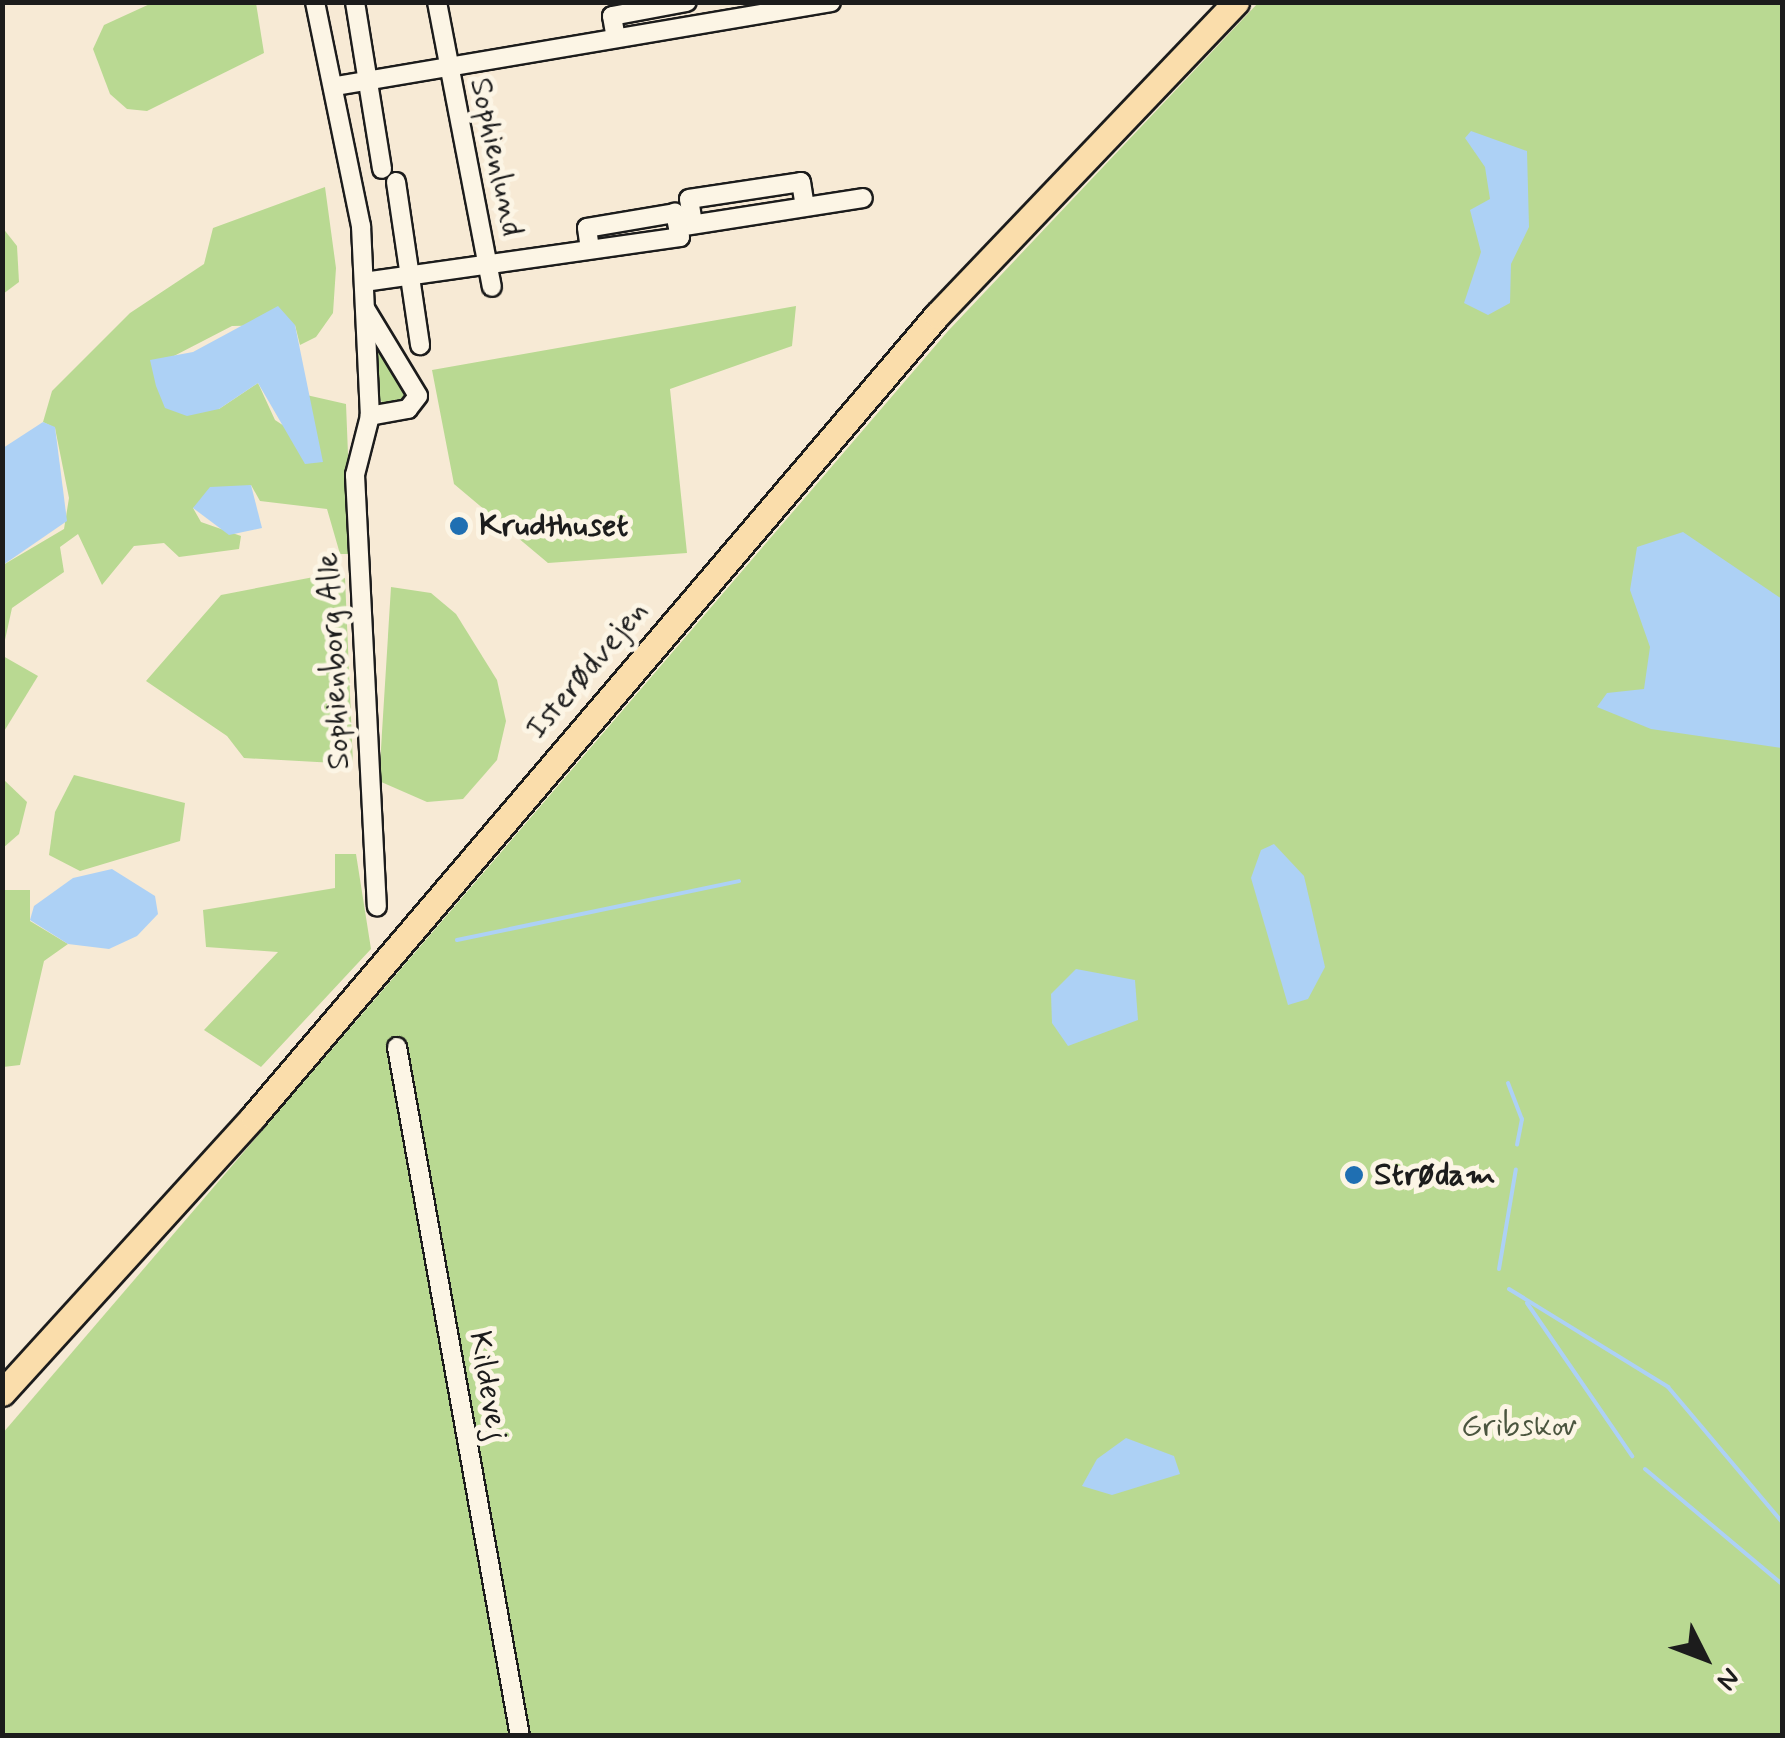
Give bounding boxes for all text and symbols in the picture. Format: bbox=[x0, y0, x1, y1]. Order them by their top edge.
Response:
street label: Sophienlund bbox=[460, 74, 532, 240]
place label: Krudthuset bbox=[479, 507, 628, 545]
marker: Krudthuset bbox=[448, 515, 470, 537]
street label: Sophienborg Alle bbox=[309, 550, 359, 772]
street label: Isterødvejen bbox=[518, 593, 656, 747]
place label: Strødam bbox=[1374, 1156, 1496, 1194]
marker: Strødam bbox=[1343, 1164, 1365, 1186]
street label: Kildevej bbox=[460, 1328, 516, 1444]
park label: Gribskov bbox=[1461, 1407, 1577, 1445]
north arrow bbox=[1655, 1608, 1755, 1708]
text: N bbox=[1708, 1659, 1748, 1698]

